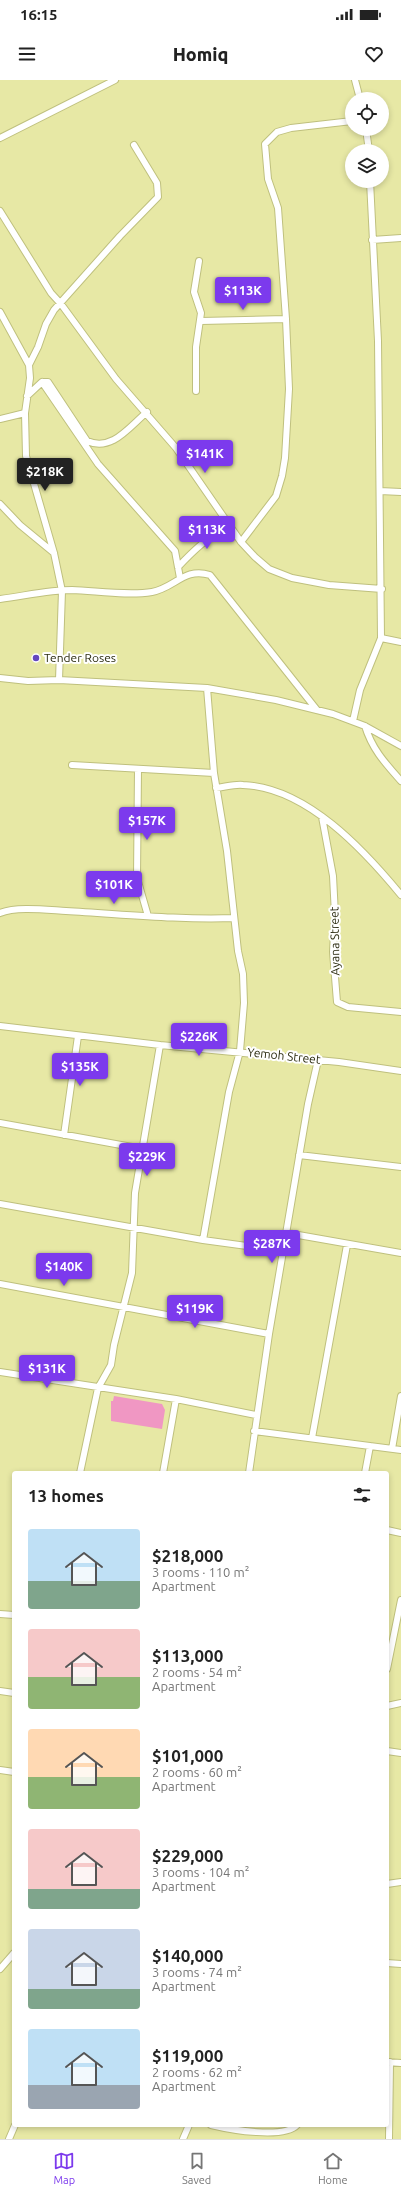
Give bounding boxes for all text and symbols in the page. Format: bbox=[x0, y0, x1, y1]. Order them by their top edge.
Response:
text: 16:15 bbox=[20, 6, 58, 23]
icon: menu bbox=[16, 43, 38, 65]
icon: heart bbox=[363, 43, 385, 65]
text: Homiq bbox=[173, 44, 228, 64]
map controls bbox=[345, 92, 389, 188]
button: locate bbox=[345, 92, 389, 136]
button: layers bbox=[345, 144, 389, 188]
pin: $113K bbox=[215, 277, 271, 311]
text: $113K bbox=[224, 283, 262, 297]
pin: $141K bbox=[177, 440, 233, 474]
text: $141K bbox=[186, 446, 224, 460]
pin: $218K bbox=[17, 458, 73, 492]
text: $218K bbox=[26, 464, 64, 478]
pin: $113K bbox=[179, 516, 235, 550]
text: $113K bbox=[188, 522, 226, 536]
place label: Tender Roses bbox=[44, 651, 116, 664]
marker: Tender Roses bbox=[31, 653, 41, 663]
pin: $157K bbox=[119, 807, 175, 841]
text: $157K bbox=[128, 813, 166, 827]
pin: $101K bbox=[86, 871, 142, 905]
text: $101K bbox=[95, 877, 133, 891]
street label: Ayana Street bbox=[327, 906, 342, 976]
pin: $226K bbox=[171, 1023, 227, 1057]
text: $226K bbox=[180, 1029, 218, 1043]
street label: Yemoh Street bbox=[247, 1045, 322, 1066]
pin: $135K bbox=[52, 1053, 108, 1087]
text: $135K bbox=[61, 1059, 99, 1073]
pin: $229K bbox=[119, 1143, 175, 1177]
text: $229K bbox=[128, 1149, 166, 1163]
pin: $287K bbox=[244, 1230, 300, 1264]
text: $287K bbox=[253, 1236, 291, 1250]
pin: $140K bbox=[36, 1253, 92, 1287]
text: $140K bbox=[45, 1259, 83, 1273]
pin: $119K bbox=[167, 1295, 223, 1329]
text: $119K bbox=[176, 1301, 214, 1315]
pin: $131K bbox=[19, 1355, 75, 1389]
text: $131K bbox=[28, 1361, 66, 1375]
icon: filters bbox=[351, 1484, 373, 1506]
text: 13 homes bbox=[28, 1486, 104, 1505]
icon: home bbox=[60, 1545, 108, 1593]
text: $218,000 bbox=[152, 1546, 223, 1565]
text: 3 rooms · 110 m² bbox=[152, 1565, 249, 1579]
text: Apartment bbox=[152, 1579, 216, 1593]
icon: home bbox=[60, 1645, 108, 1693]
text: $113,000 bbox=[152, 1646, 223, 1665]
text: 2 rooms · 54 m² bbox=[152, 1665, 242, 1679]
text: Apartment bbox=[152, 1679, 216, 1693]
icon: home bbox=[60, 1745, 108, 1793]
text: $101,000 bbox=[152, 1746, 223, 1765]
text: 2 rooms · 60 m² bbox=[152, 1765, 242, 1779]
text: Apartment bbox=[152, 1779, 216, 1793]
icon: home bbox=[60, 1845, 108, 1893]
text: $229,000 bbox=[152, 1846, 223, 1865]
text: 3 rooms · 104 m² bbox=[152, 1865, 249, 1879]
text: Apartment bbox=[152, 1879, 216, 1893]
icon: home bbox=[60, 1945, 108, 1993]
text: $140,000 bbox=[152, 1946, 223, 1965]
text: 3 rooms · 74 m² bbox=[152, 1965, 242, 1979]
text: Apartment bbox=[152, 1979, 216, 1993]
icon: home bbox=[60, 2045, 108, 2093]
text: $119,000 bbox=[152, 2046, 223, 2065]
text: 2 rooms · 62 m² bbox=[152, 2065, 242, 2079]
text: Apartment bbox=[152, 2079, 216, 2093]
tab: Map bbox=[53, 2150, 75, 2186]
tab: Saved bbox=[182, 2150, 211, 2186]
tab: Home bbox=[318, 2150, 348, 2186]

